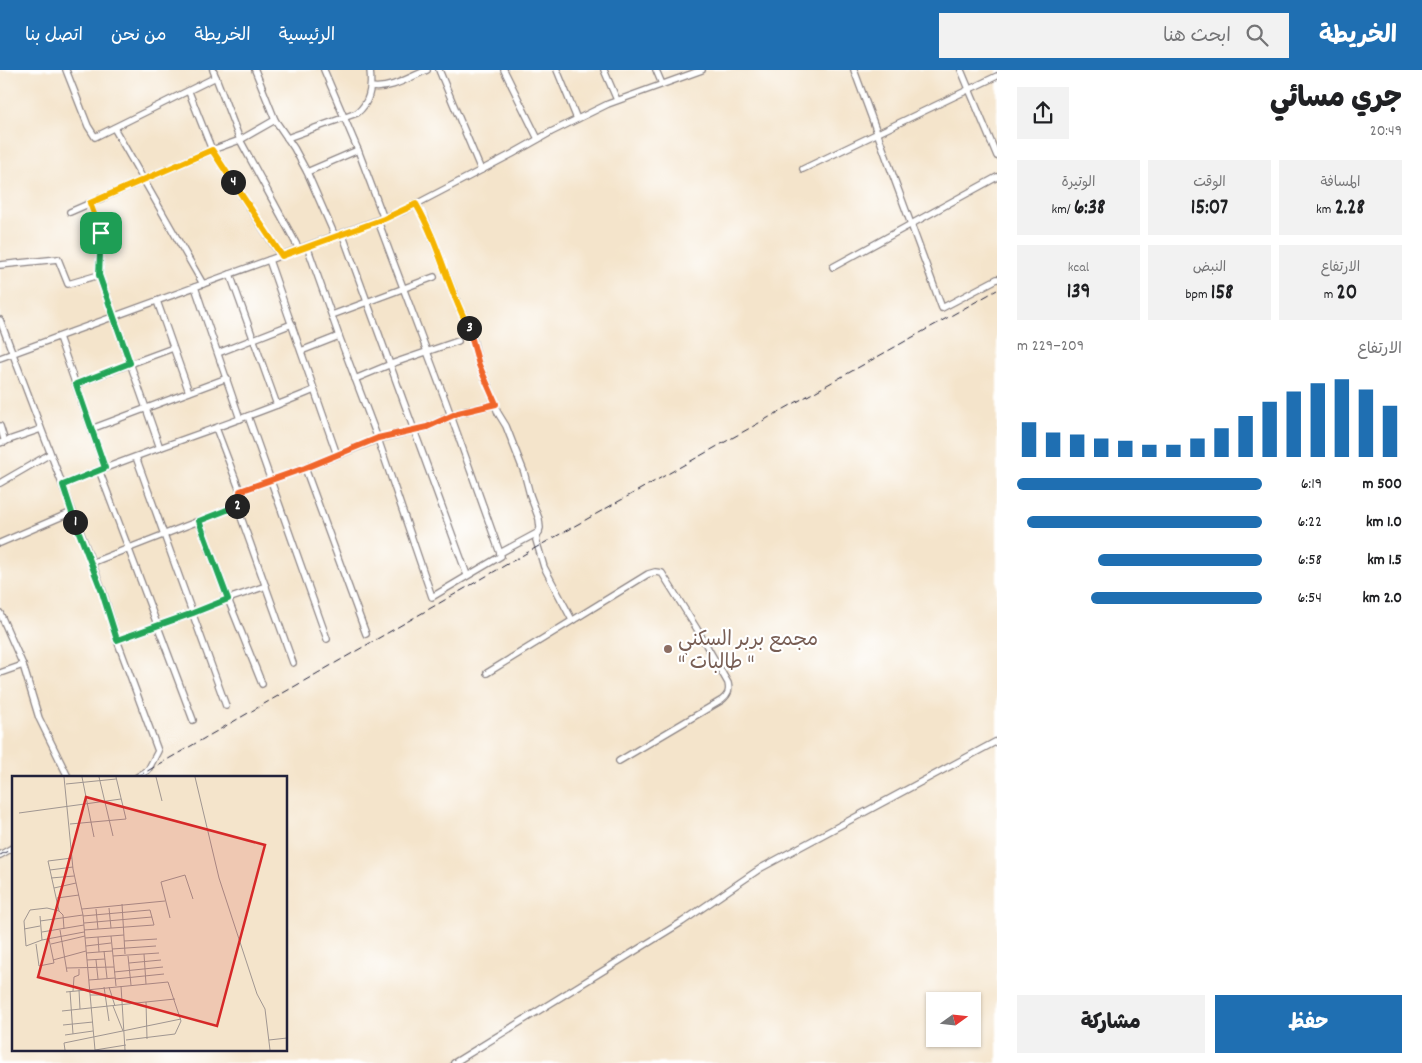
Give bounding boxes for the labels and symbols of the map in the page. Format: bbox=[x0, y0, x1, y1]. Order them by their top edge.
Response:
pin: 4 bbox=[220, 170, 246, 194]
pin bbox=[80, 212, 122, 254]
pin: 3 bbox=[456, 316, 482, 340]
pin: 2 bbox=[224, 494, 250, 518]
pin: 1 bbox=[62, 510, 88, 534]
place label: مجمع بربر السكني " طالبات " bbox=[678, 627, 818, 678]
marker: مجمع بربر السكني " طالبات " bbox=[662, 643, 674, 655]
inset map bbox=[12, 776, 288, 1050]
north arrow bbox=[926, 992, 981, 1048]

